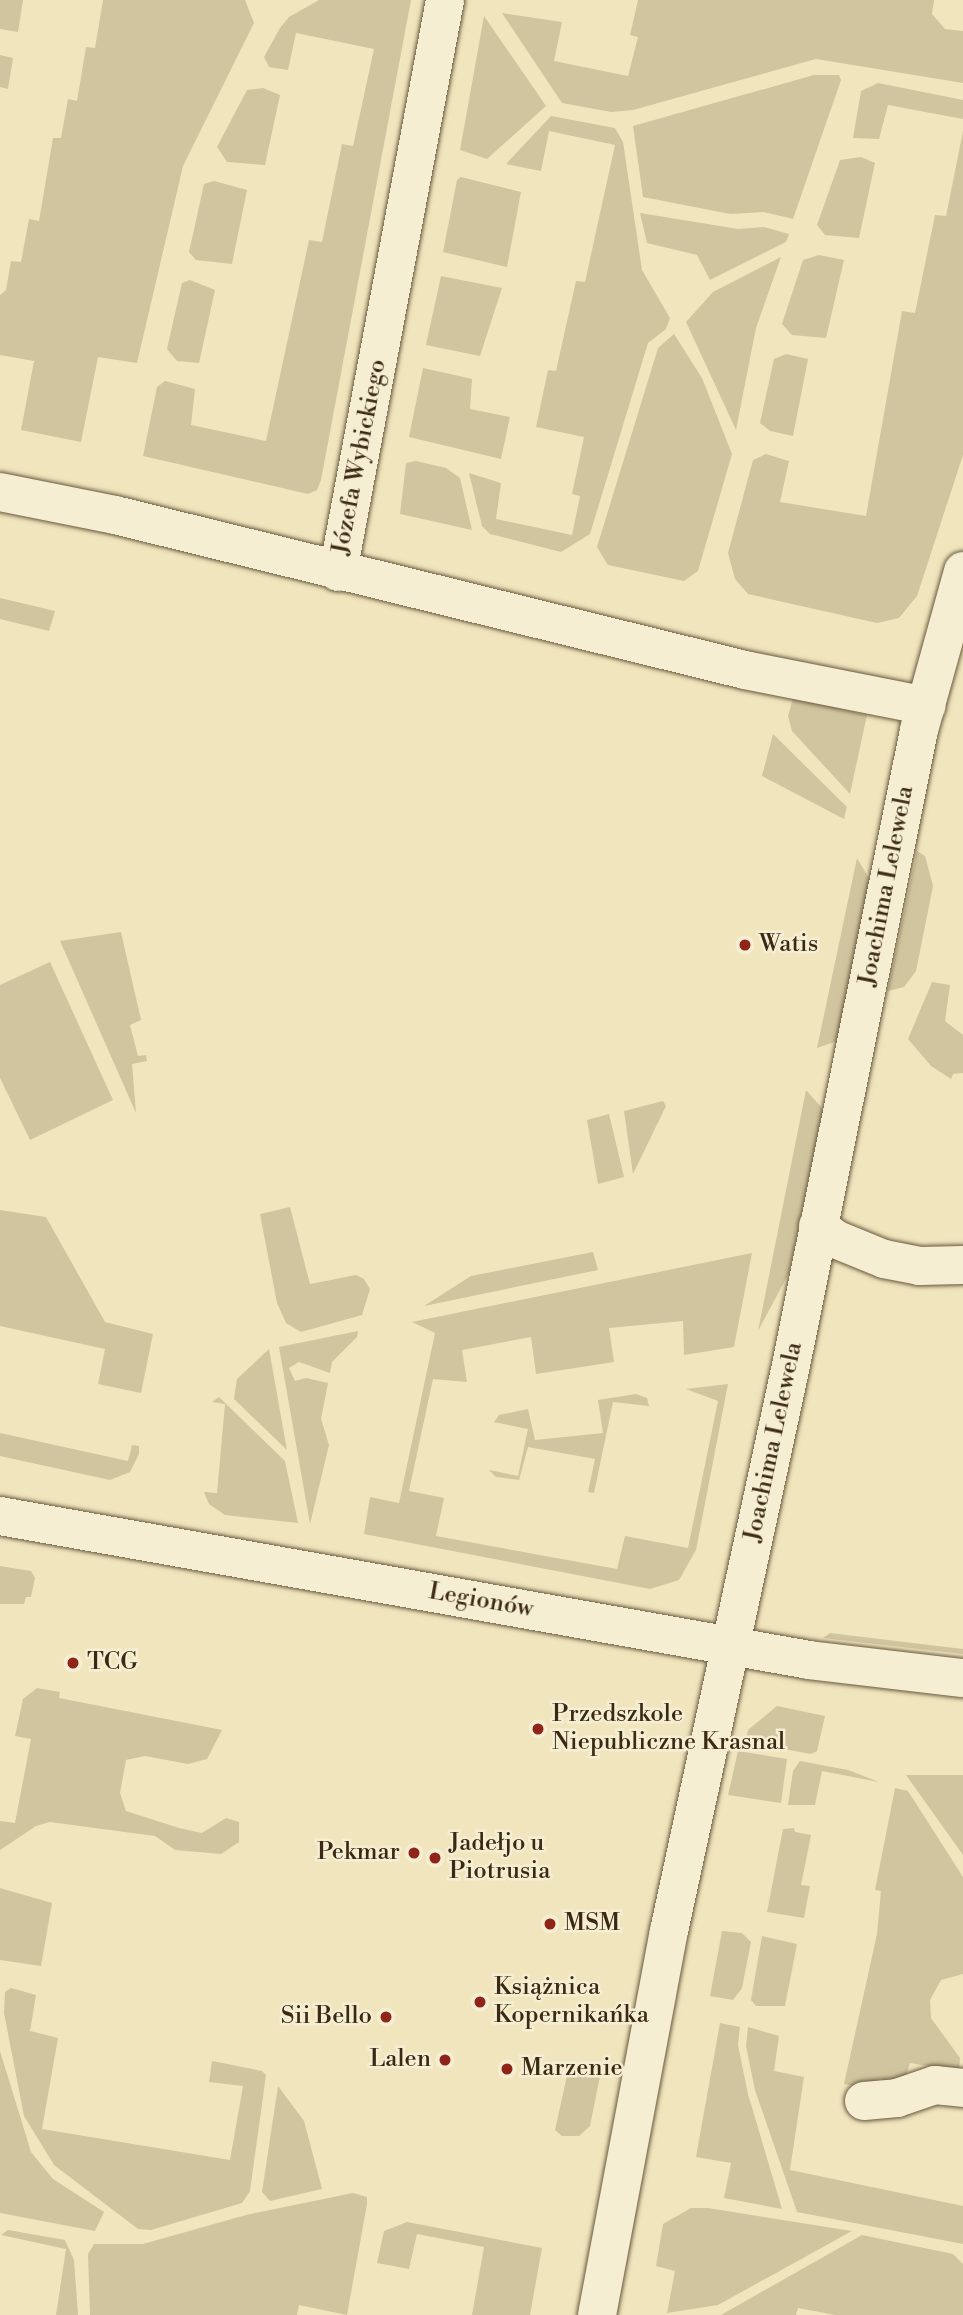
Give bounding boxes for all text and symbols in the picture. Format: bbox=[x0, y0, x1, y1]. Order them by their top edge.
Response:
street label: Józefa Wybickiego bbox=[327, 357, 393, 557]
street label: Joachima Lelewela bbox=[853, 784, 921, 988]
place label: Watis bbox=[759, 931, 818, 959]
marker: Watis bbox=[737, 937, 753, 953]
street label: Joachima Lelewela bbox=[739, 1340, 809, 1544]
street label: Legionów bbox=[426, 1578, 536, 1624]
place label: TCG bbox=[87, 1649, 138, 1677]
marker: TCG bbox=[65, 1655, 81, 1671]
place label: Przedszkole Niepubliczne Krasnal bbox=[552, 1701, 785, 1757]
marker: Przedszkole Niepubliczne Krasnal bbox=[530, 1721, 546, 1737]
place label: Jadełjo u Piotrusia bbox=[449, 1830, 550, 1886]
place label: Pekmar bbox=[317, 1839, 400, 1867]
marker: Pekmar bbox=[406, 1845, 422, 1861]
marker: Jadełjo u Piotrusia bbox=[427, 1850, 443, 1866]
place label: MSM bbox=[564, 1910, 620, 1938]
marker: MSM bbox=[542, 1916, 558, 1932]
place label: Książnica Kopernikańka bbox=[494, 1974, 649, 2030]
marker: Książnica Kopernikańka bbox=[472, 1994, 488, 2010]
place label: Sii Bello bbox=[281, 2003, 372, 2031]
marker: Sii Bello bbox=[378, 2009, 394, 2025]
place label: Lalen bbox=[369, 2046, 431, 2074]
marker: Lalen bbox=[437, 2052, 453, 2068]
place label: Marzenie bbox=[521, 2055, 623, 2083]
marker: Marzenie bbox=[499, 2061, 515, 2077]

